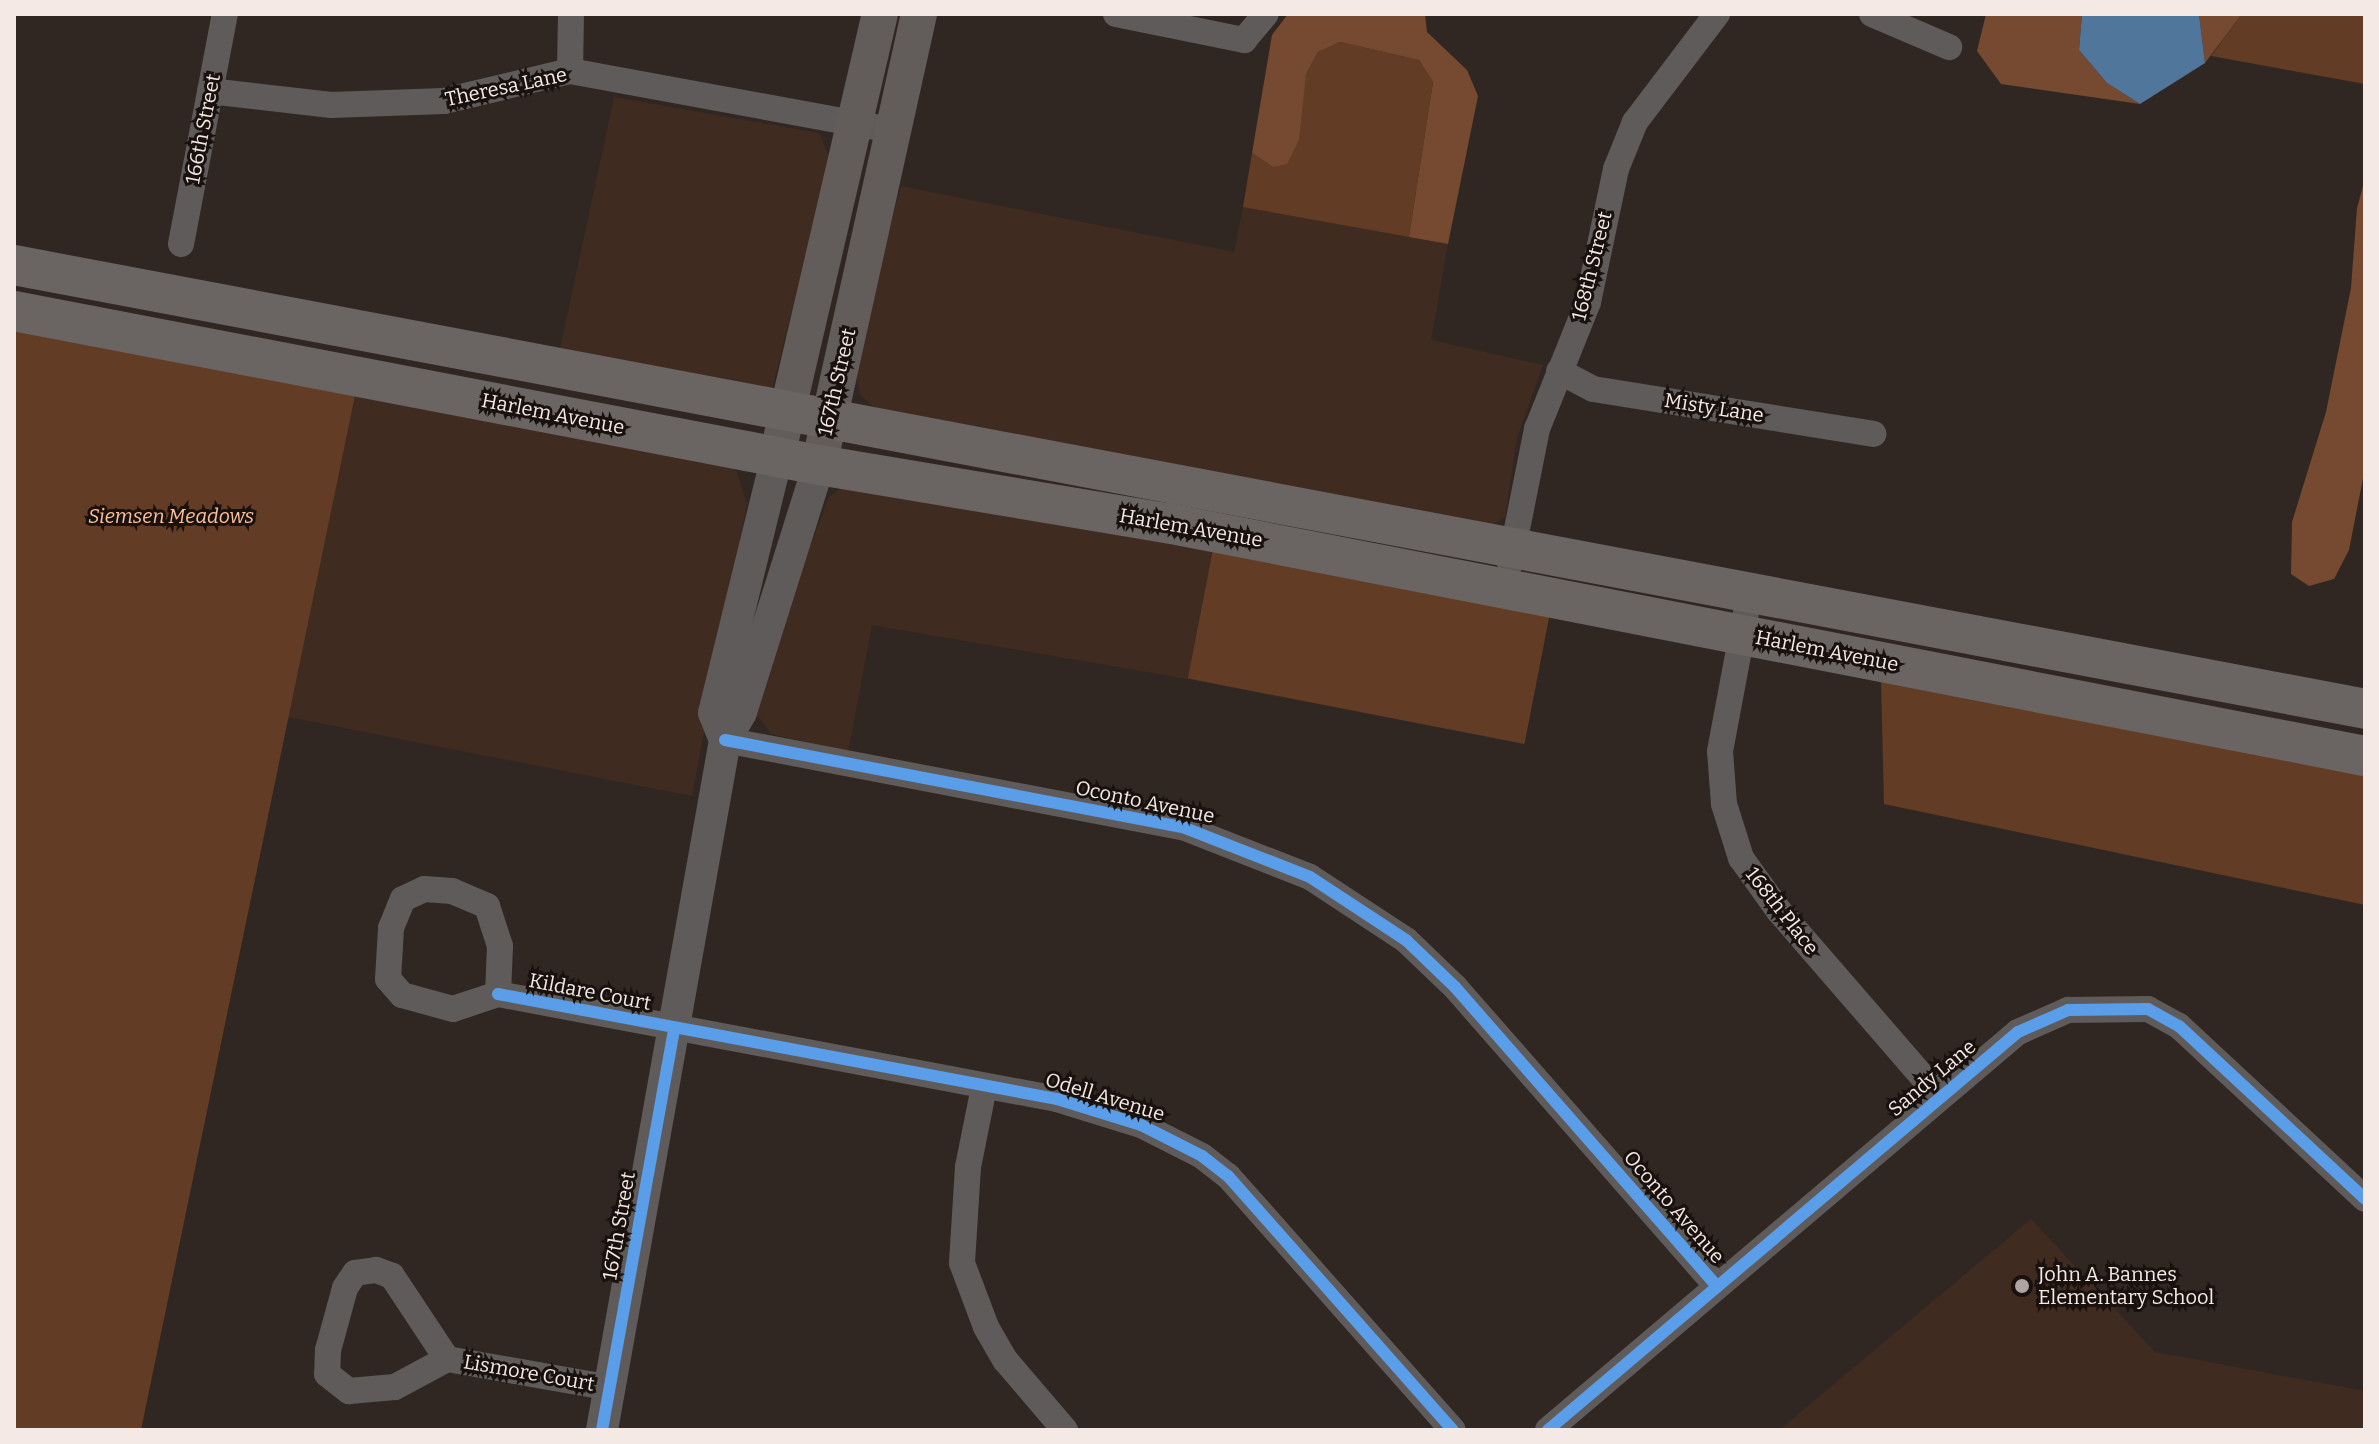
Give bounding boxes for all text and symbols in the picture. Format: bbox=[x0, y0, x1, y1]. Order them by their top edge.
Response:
street label: Theresa Lane bbox=[443, 62, 569, 112]
street label: 166th Street bbox=[181, 72, 225, 186]
street label: 168th Street bbox=[1567, 209, 1617, 323]
street label: 167th Street bbox=[813, 326, 861, 438]
street label: Harlem Avenue bbox=[479, 388, 627, 440]
street label: Misty Lane bbox=[1663, 388, 1765, 428]
park label: Siemsen Meadows bbox=[88, 504, 254, 528]
street label: Harlem Avenue bbox=[1117, 504, 1265, 552]
street label: Harlem Avenue bbox=[1753, 625, 1901, 677]
street label: Oconto Avenue bbox=[1073, 776, 1217, 828]
street label: 168th Place bbox=[1741, 863, 1823, 959]
street label: Kildare Court bbox=[527, 968, 653, 1016]
street label: Sandy Lane bbox=[1883, 1035, 1981, 1121]
street label: Odell Avenue bbox=[1042, 1067, 1168, 1127]
street label: Oconto Avenue bbox=[1618, 1146, 1730, 1268]
street label: 167th Street bbox=[598, 1170, 640, 1282]
place label: John A. Bannes Elementary School bbox=[2038, 1262, 2214, 1309]
marker: John A. Bannes Elementary School bbox=[2013, 1277, 2031, 1295]
street label: Lismore Court bbox=[462, 1350, 596, 1396]

